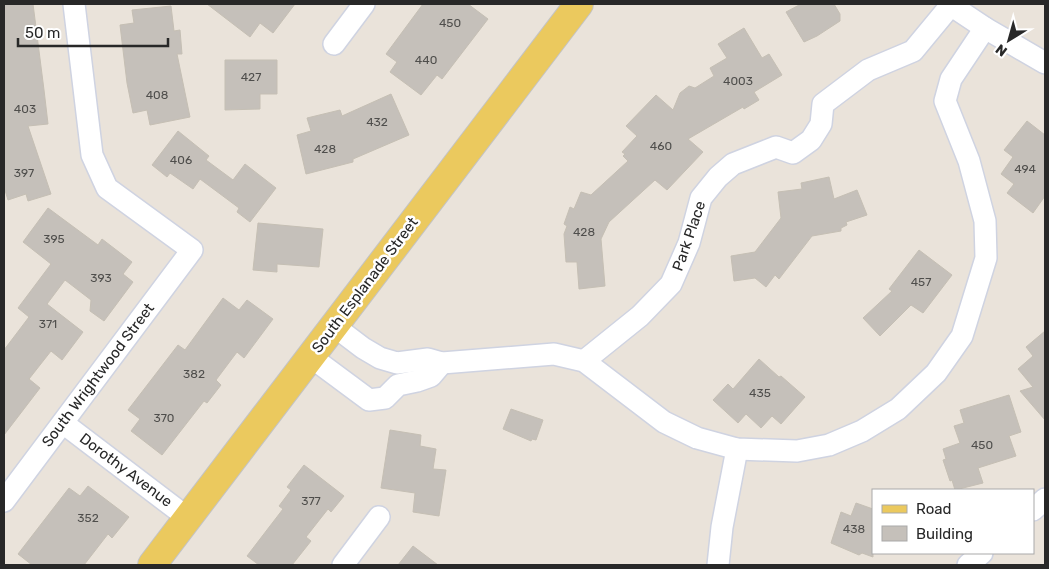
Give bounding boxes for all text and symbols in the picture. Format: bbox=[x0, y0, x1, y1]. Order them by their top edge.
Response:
scale bar bbox=[18, 15, 168, 47]
north arrow bbox=[984, 15, 1034, 65]
house number: 450 bbox=[439, 16, 461, 30]
text: 50 m bbox=[25, 24, 60, 42]
text: N bbox=[992, 40, 1011, 60]
house number: 440 bbox=[415, 53, 437, 67]
house number: 427 bbox=[241, 70, 261, 84]
house number: 4003 bbox=[723, 74, 753, 88]
house number: 408 bbox=[146, 88, 168, 102]
house number: 403 bbox=[14, 102, 36, 116]
house number: 432 bbox=[366, 115, 388, 129]
house number: 460 bbox=[650, 139, 672, 153]
house number: 428 bbox=[314, 142, 336, 156]
house number: 406 bbox=[170, 153, 192, 167]
house number: 494 bbox=[1014, 162, 1036, 176]
house number: 397 bbox=[14, 166, 34, 180]
street label: Park Place bbox=[669, 199, 709, 273]
street label: South Esplanade Street bbox=[308, 214, 422, 356]
house number: 428 bbox=[573, 225, 595, 239]
house number: 395 bbox=[43, 232, 65, 246]
house number: 393 bbox=[90, 271, 112, 285]
house number: 457 bbox=[911, 275, 931, 289]
street label: South Wrightwood Street bbox=[38, 299, 158, 450]
house number: 371 bbox=[39, 317, 57, 331]
house number: 382 bbox=[183, 367, 205, 381]
house number: 435 bbox=[749, 386, 771, 400]
house number: 370 bbox=[154, 411, 175, 425]
street label: Dorothy Avenue bbox=[76, 429, 176, 511]
house number: 450 bbox=[971, 438, 993, 452]
legend bbox=[872, 489, 1034, 554]
house number: 377 bbox=[301, 494, 321, 508]
text: Road bbox=[916, 500, 952, 518]
house number: 352 bbox=[77, 511, 99, 525]
house number: 438 bbox=[843, 522, 865, 536]
text: Building bbox=[916, 525, 973, 543]

